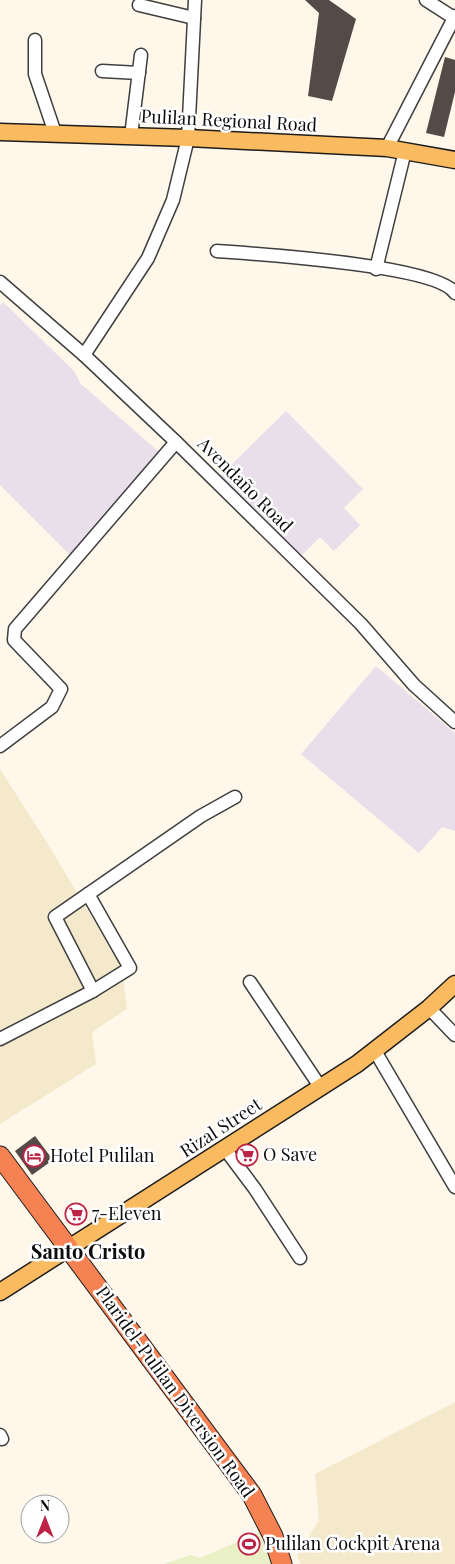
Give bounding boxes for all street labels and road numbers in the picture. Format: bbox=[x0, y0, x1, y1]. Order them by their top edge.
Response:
street label: Pulilan Regional Road bbox=[140, 103, 318, 137]
street label: Avendaño Road bbox=[192, 431, 299, 537]
street label: Rizal Street bbox=[175, 1092, 266, 1162]
street label: Plaridel-Pulilan Diversion Road bbox=[91, 1281, 261, 1502]

